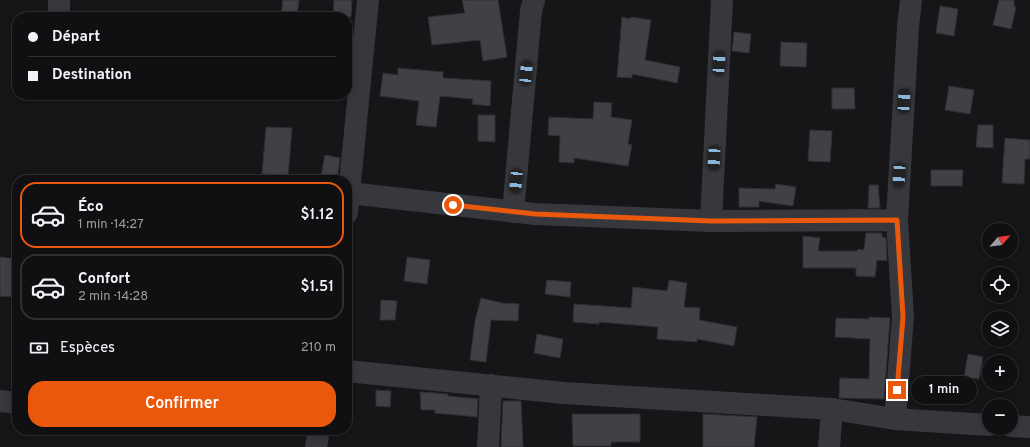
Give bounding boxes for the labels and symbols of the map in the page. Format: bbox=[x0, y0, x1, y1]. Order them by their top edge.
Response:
car bbox=[712, 51, 726, 75]
car bbox=[519, 60, 533, 86]
car bbox=[897, 89, 911, 113]
car bbox=[707, 146, 721, 170]
car bbox=[892, 163, 906, 187]
car bbox=[509, 169, 523, 193]
route start bbox=[444, 196, 462, 214]
north arrow bbox=[982, 223, 1018, 259]
callout: 1 min bbox=[911, 376, 977, 404]
route end bbox=[888, 381, 906, 399]

